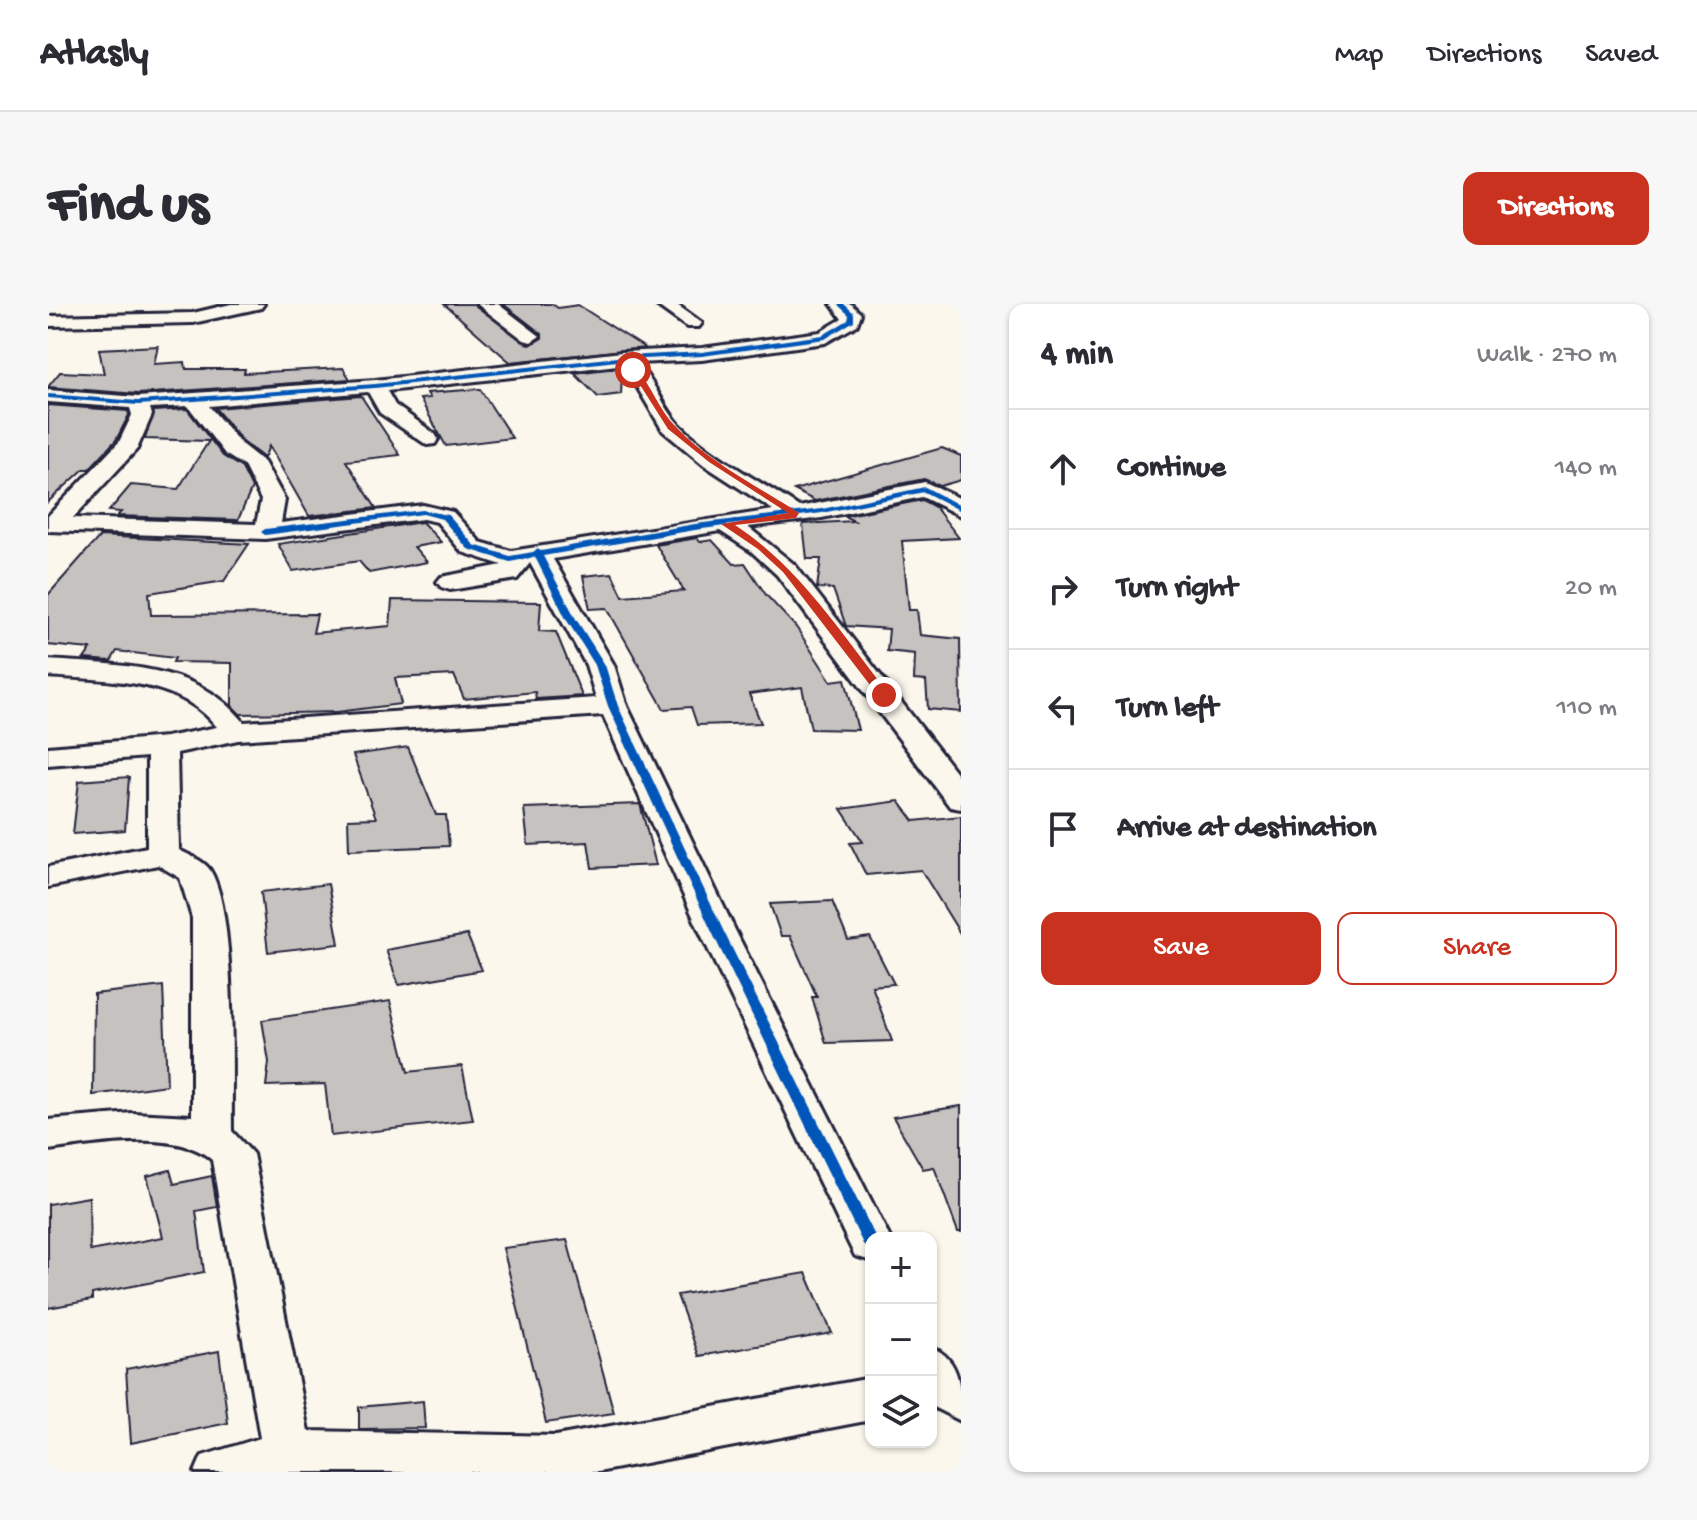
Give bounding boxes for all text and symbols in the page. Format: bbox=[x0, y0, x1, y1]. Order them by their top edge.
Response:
text: Atlasly bbox=[40, 33, 148, 77]
text: Map bbox=[1335, 39, 1383, 72]
text: Directions bbox=[1427, 39, 1541, 72]
text: Saved bbox=[1585, 39, 1657, 72]
button: Directions bbox=[1463, 172, 1649, 245]
text: Find us bbox=[48, 175, 208, 241]
text: 4 min bbox=[1041, 336, 1113, 376]
text: Walk · 270 m bbox=[1477, 341, 1617, 372]
route start bbox=[615, 352, 651, 388]
icon: ahead bbox=[1041, 447, 1085, 491]
text: Continue bbox=[1117, 452, 1226, 487]
text: 140 m bbox=[1555, 454, 1617, 485]
icon: right bbox=[1041, 567, 1085, 611]
text: Turn right bbox=[1117, 572, 1237, 607]
text: 20 m bbox=[1565, 574, 1617, 605]
route end bbox=[866, 677, 902, 713]
icon: left bbox=[1041, 687, 1085, 731]
text: Turn left bbox=[1117, 692, 1218, 727]
text: 110 m bbox=[1557, 694, 1617, 725]
icon: arrive bbox=[1041, 807, 1085, 851]
text: Arrive at destination bbox=[1117, 812, 1377, 847]
button: Save bbox=[1041, 912, 1321, 985]
button: Share bbox=[1337, 912, 1617, 985]
map controls bbox=[865, 1232, 937, 1448]
button: + bbox=[865, 1232, 937, 1304]
button: − bbox=[865, 1304, 937, 1376]
button: layers bbox=[865, 1376, 937, 1448]

